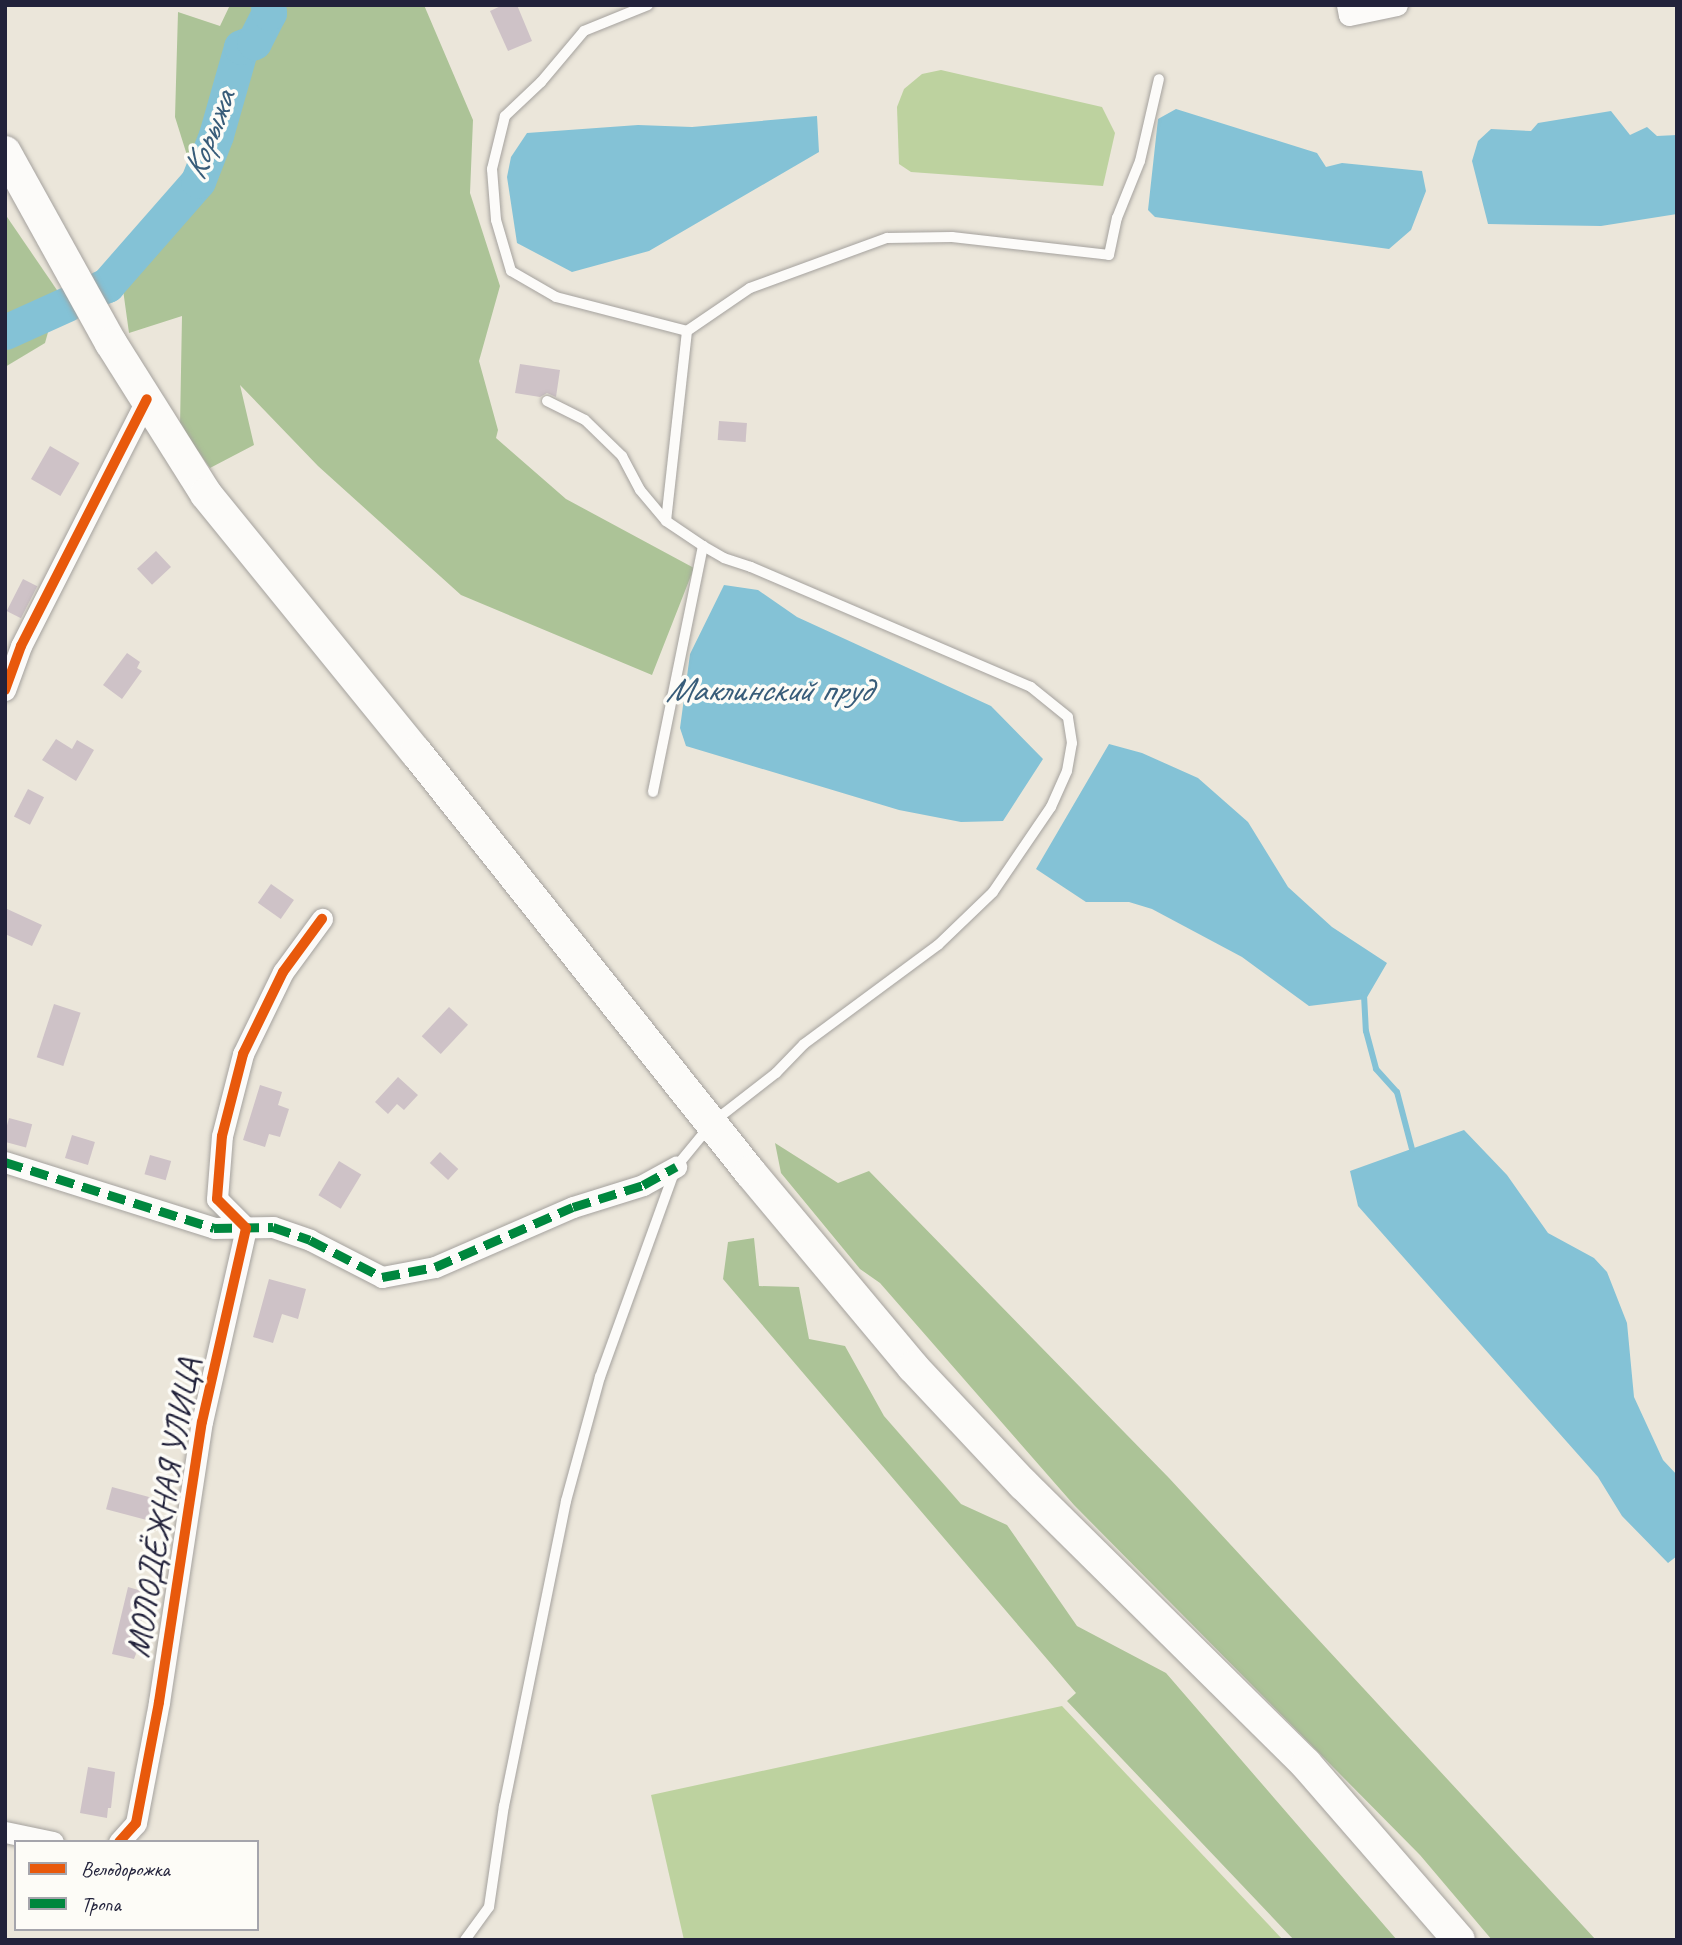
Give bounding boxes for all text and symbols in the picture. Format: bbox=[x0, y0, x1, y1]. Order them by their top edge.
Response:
water label: Корыжа bbox=[173, 85, 245, 185]
water label: Маклинский пруд bbox=[666, 669, 870, 711]
street label: МОЛОДЁЖНАЯ УЛИЦА bbox=[118, 1357, 210, 1659]
legend bbox=[14, 1840, 259, 1931]
text: Велодорожка bbox=[81, 1856, 170, 1882]
text: Тропа bbox=[81, 1891, 121, 1917]

